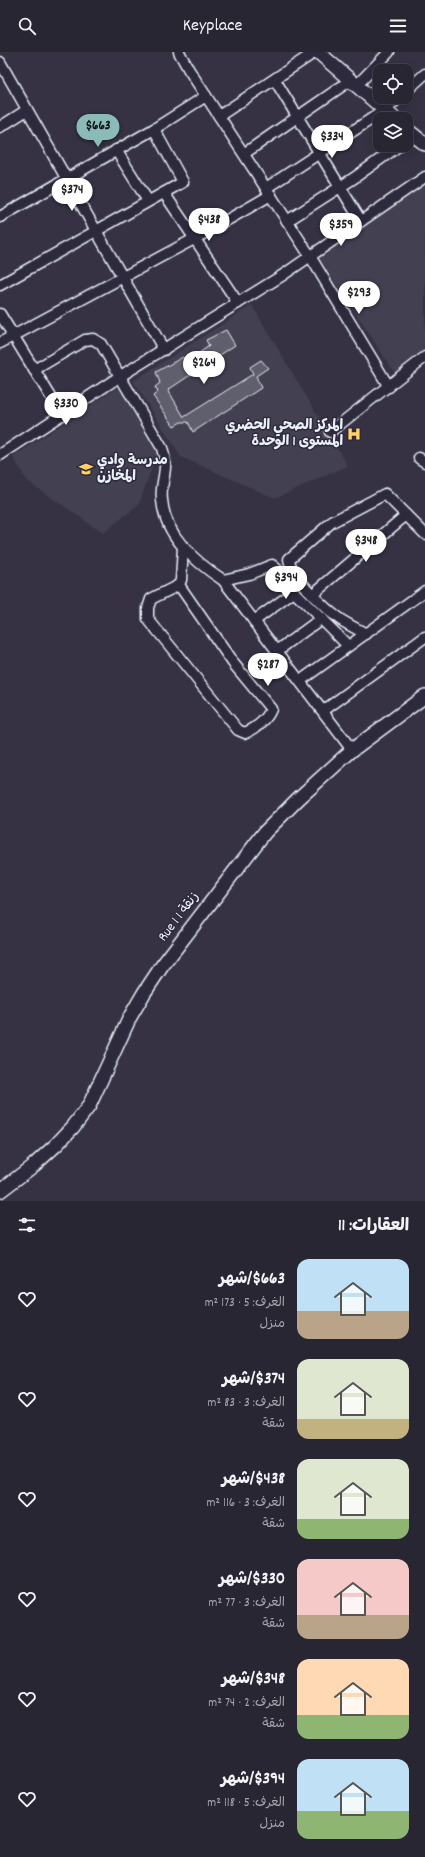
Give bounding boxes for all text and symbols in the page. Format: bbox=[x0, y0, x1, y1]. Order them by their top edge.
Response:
text: Keyplace bbox=[183, 14, 242, 39]
icon: search bbox=[16, 15, 38, 37]
icon: menu bbox=[387, 15, 409, 37]
map controls bbox=[373, 64, 413, 152]
button: locate bbox=[373, 64, 413, 104]
button: layers bbox=[373, 112, 413, 152]
pin: $663 bbox=[74, 114, 122, 148]
text: $663 bbox=[85, 117, 111, 136]
pin: $334 bbox=[308, 125, 356, 159]
text: $334 bbox=[320, 128, 344, 147]
pin: $374 bbox=[48, 178, 96, 212]
text: $374 bbox=[61, 181, 83, 200]
pin: $438 bbox=[185, 208, 233, 242]
text: $438 bbox=[198, 211, 220, 230]
pin: $359 bbox=[317, 213, 365, 247]
text: $359 bbox=[329, 216, 353, 235]
pin: $293 bbox=[335, 281, 383, 315]
text: $293 bbox=[347, 284, 371, 303]
pin: $264 bbox=[180, 351, 228, 385]
text: $264 bbox=[192, 354, 216, 373]
pin: $330 bbox=[42, 392, 90, 426]
text: $330 bbox=[53, 395, 79, 414]
place label: المركز الصحي الحضري المستوى 1 الوحدة bbox=[225, 416, 343, 452]
hospital icon: المركز الصحي الحضري المستوى 1 الوحدة bbox=[346, 426, 362, 442]
place label: مدرسة وادي المخازن bbox=[97, 451, 168, 487]
school or university icon: مدرسة وادي المخازن bbox=[78, 461, 94, 477]
pin: $348 bbox=[342, 529, 390, 563]
text: $348 bbox=[355, 532, 377, 551]
pin: $394 bbox=[262, 566, 310, 600]
text: $394 bbox=[274, 569, 298, 588]
pin: $287 bbox=[244, 653, 292, 687]
text: $287 bbox=[257, 656, 279, 675]
street label: Rue 1 زنقة 1 bbox=[154, 888, 204, 946]
icon: filters bbox=[16, 1214, 38, 1236]
text: العقارات: 11 bbox=[338, 1215, 409, 1239]
text: $663/شهر bbox=[219, 1268, 285, 1292]
icon: home bbox=[329, 1275, 377, 1323]
icon: heart bbox=[16, 1288, 38, 1310]
text: الغرف: 5 · 173 m² bbox=[205, 1294, 285, 1313]
text: منزل bbox=[259, 1315, 285, 1334]
text: $374/شهر bbox=[222, 1368, 285, 1392]
icon: home bbox=[329, 1375, 377, 1423]
icon: heart bbox=[16, 1388, 38, 1410]
text: الغرف: 3 · 83 m² bbox=[208, 1394, 285, 1413]
text: شقة bbox=[262, 1415, 285, 1434]
text: $438/شهر bbox=[222, 1468, 285, 1492]
icon: home bbox=[329, 1475, 377, 1523]
icon: heart bbox=[16, 1488, 38, 1510]
text: الغرف: 3 · 116 m² bbox=[206, 1494, 285, 1513]
text: شقة bbox=[262, 1515, 285, 1534]
text: $330/شهر bbox=[219, 1568, 285, 1592]
icon: home bbox=[329, 1575, 377, 1623]
icon: heart bbox=[16, 1588, 38, 1610]
text: الغرف: 3 · 77 m² bbox=[209, 1594, 285, 1613]
text: شقة bbox=[262, 1615, 285, 1634]
text: $348/شهر bbox=[222, 1668, 285, 1692]
icon: home bbox=[329, 1675, 377, 1723]
icon: heart bbox=[16, 1688, 38, 1710]
text: الغرف: 2 · 74 m² bbox=[208, 1694, 285, 1713]
text: شقة bbox=[262, 1715, 285, 1734]
text: $394/شهر bbox=[221, 1768, 285, 1792]
icon: home bbox=[329, 1775, 377, 1823]
icon: heart bbox=[16, 1788, 38, 1810]
text: الغرف: 5 · 118 m² bbox=[207, 1794, 285, 1813]
text: منزل bbox=[259, 1815, 285, 1834]

